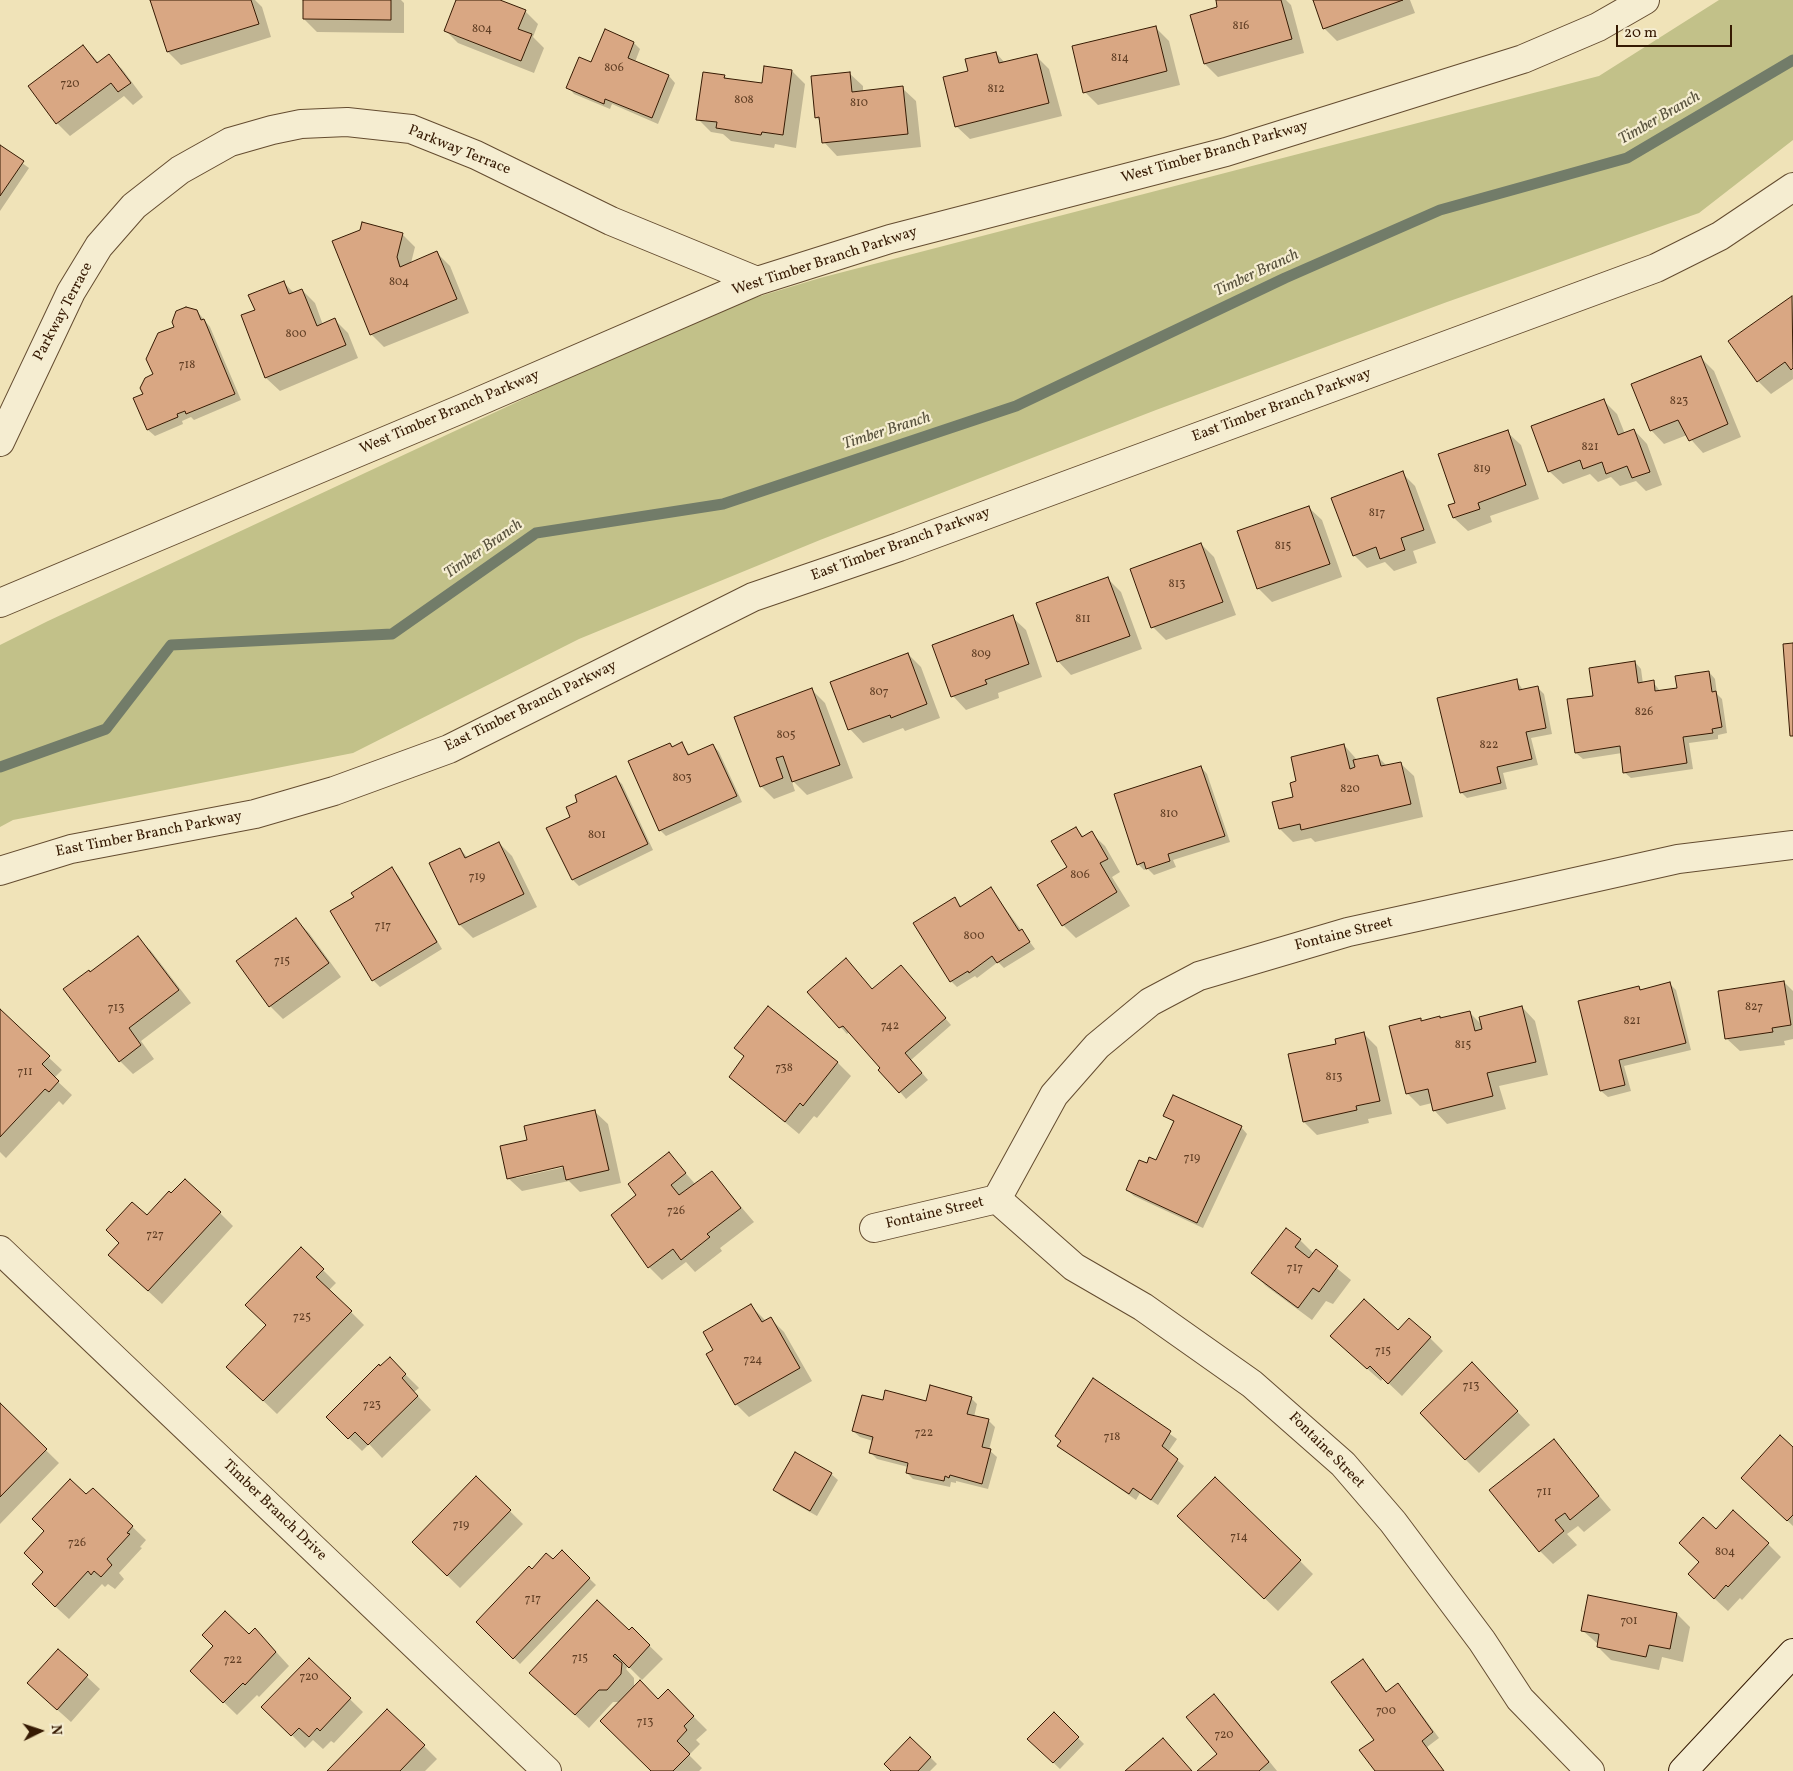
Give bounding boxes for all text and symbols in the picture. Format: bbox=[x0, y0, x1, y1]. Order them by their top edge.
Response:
scale bar bbox=[1618, 15, 1734, 47]
house number: 816 bbox=[1233, 20, 1249, 34]
house number: 804 bbox=[472, 23, 492, 37]
text: 20 m bbox=[1624, 23, 1657, 44]
house number: 814 bbox=[1111, 52, 1129, 66]
house number: 806 bbox=[604, 62, 624, 76]
house number: 720 bbox=[60, 78, 80, 92]
house number: 812 bbox=[987, 83, 1005, 97]
water label: Timber Branch bbox=[1616, 88, 1704, 150]
house number: 808 bbox=[734, 94, 754, 108]
house number: 810 bbox=[850, 97, 868, 111]
street label: West Timber Branch Parkway bbox=[1119, 118, 1311, 188]
street label: Parkway Terrace bbox=[405, 122, 513, 180]
street label: West Timber Branch Parkway bbox=[730, 224, 920, 300]
water label: Timber Branch bbox=[1212, 246, 1302, 302]
street label: Parkway Terrace bbox=[30, 260, 98, 364]
house number: 804 bbox=[389, 276, 409, 290]
house number: 800 bbox=[286, 328, 306, 342]
house number: 718 bbox=[179, 359, 195, 373]
street label: East Timber Branch Parkway bbox=[1190, 365, 1374, 447]
street label: West Timber Branch Parkway bbox=[357, 367, 543, 459]
house number: 823 bbox=[1670, 395, 1688, 409]
water label: Timber Branch bbox=[841, 409, 933, 455]
house number: 821 bbox=[1581, 441, 1599, 455]
house number: 819 bbox=[1474, 463, 1490, 477]
street label: East Timber Branch Parkway bbox=[809, 504, 993, 586]
house number: 817 bbox=[1369, 507, 1385, 521]
water label: Timber Branch bbox=[441, 516, 527, 584]
house number: 815 bbox=[1275, 540, 1291, 554]
house number: 813 bbox=[1169, 578, 1185, 592]
house number: 811 bbox=[1075, 613, 1091, 627]
house number: 809 bbox=[971, 648, 991, 662]
street label: East Timber Branch Parkway bbox=[442, 657, 620, 757]
house number: 807 bbox=[869, 686, 889, 700]
house number: 826 bbox=[1635, 706, 1653, 720]
house number: 805 bbox=[777, 729, 795, 743]
house number: 822 bbox=[1480, 739, 1498, 753]
house number: 803 bbox=[672, 772, 692, 786]
house number: 820 bbox=[1340, 783, 1360, 797]
street label: East Timber Branch Parkway bbox=[54, 808, 244, 862]
house number: 810 bbox=[1160, 808, 1178, 822]
house number: 801 bbox=[588, 829, 606, 843]
house number: 806 bbox=[1070, 869, 1090, 883]
house number: 719 bbox=[469, 871, 485, 885]
street label: Fontaine Street bbox=[1293, 914, 1395, 956]
house number: 717 bbox=[375, 920, 391, 934]
house number: 800 bbox=[964, 930, 984, 944]
house number: 715 bbox=[274, 955, 290, 969]
house number: 827 bbox=[1745, 1001, 1763, 1015]
house number: 713 bbox=[108, 1002, 124, 1016]
house number: 821 bbox=[1623, 1015, 1641, 1029]
house number: 742 bbox=[881, 1020, 899, 1034]
house number: 815 bbox=[1455, 1039, 1471, 1053]
house number: 738 bbox=[775, 1062, 793, 1076]
house number: 711 bbox=[17, 1066, 33, 1080]
house number: 813 bbox=[1326, 1071, 1342, 1085]
house number: 719 bbox=[1184, 1152, 1200, 1166]
street label: Fontaine Street bbox=[884, 1194, 986, 1234]
house number: 726 bbox=[667, 1205, 685, 1219]
house number: 727 bbox=[146, 1229, 164, 1243]
house number: 717 bbox=[1287, 1262, 1303, 1276]
house number: 725 bbox=[293, 1311, 311, 1325]
house number: 715 bbox=[1375, 1345, 1391, 1359]
house number: 724 bbox=[744, 1354, 762, 1368]
house number: 713 bbox=[1463, 1380, 1479, 1394]
house number: 723 bbox=[363, 1399, 381, 1413]
street label: Fontaine Street bbox=[1284, 1409, 1368, 1493]
house number: 722 bbox=[915, 1427, 933, 1441]
house number: 718 bbox=[1104, 1431, 1120, 1445]
street label: Timber Branch Drive bbox=[218, 1457, 330, 1565]
house number: 711 bbox=[1536, 1486, 1552, 1500]
house number: 719 bbox=[453, 1519, 469, 1533]
house number: 714 bbox=[1230, 1531, 1248, 1545]
house number: 726 bbox=[68, 1537, 86, 1551]
house number: 804 bbox=[1715, 1546, 1735, 1560]
house number: 717 bbox=[525, 1593, 541, 1607]
house number: 701 bbox=[1620, 1615, 1638, 1629]
house number: 715 bbox=[572, 1652, 588, 1666]
house number: 722 bbox=[224, 1654, 242, 1668]
house number: 720 bbox=[299, 1671, 319, 1685]
house number: 700 bbox=[1376, 1705, 1396, 1719]
north arrow bbox=[15, 1706, 65, 1756]
house number: 713 bbox=[637, 1716, 653, 1730]
text: N bbox=[46, 1724, 65, 1736]
house number: 720 bbox=[1214, 1729, 1234, 1743]

